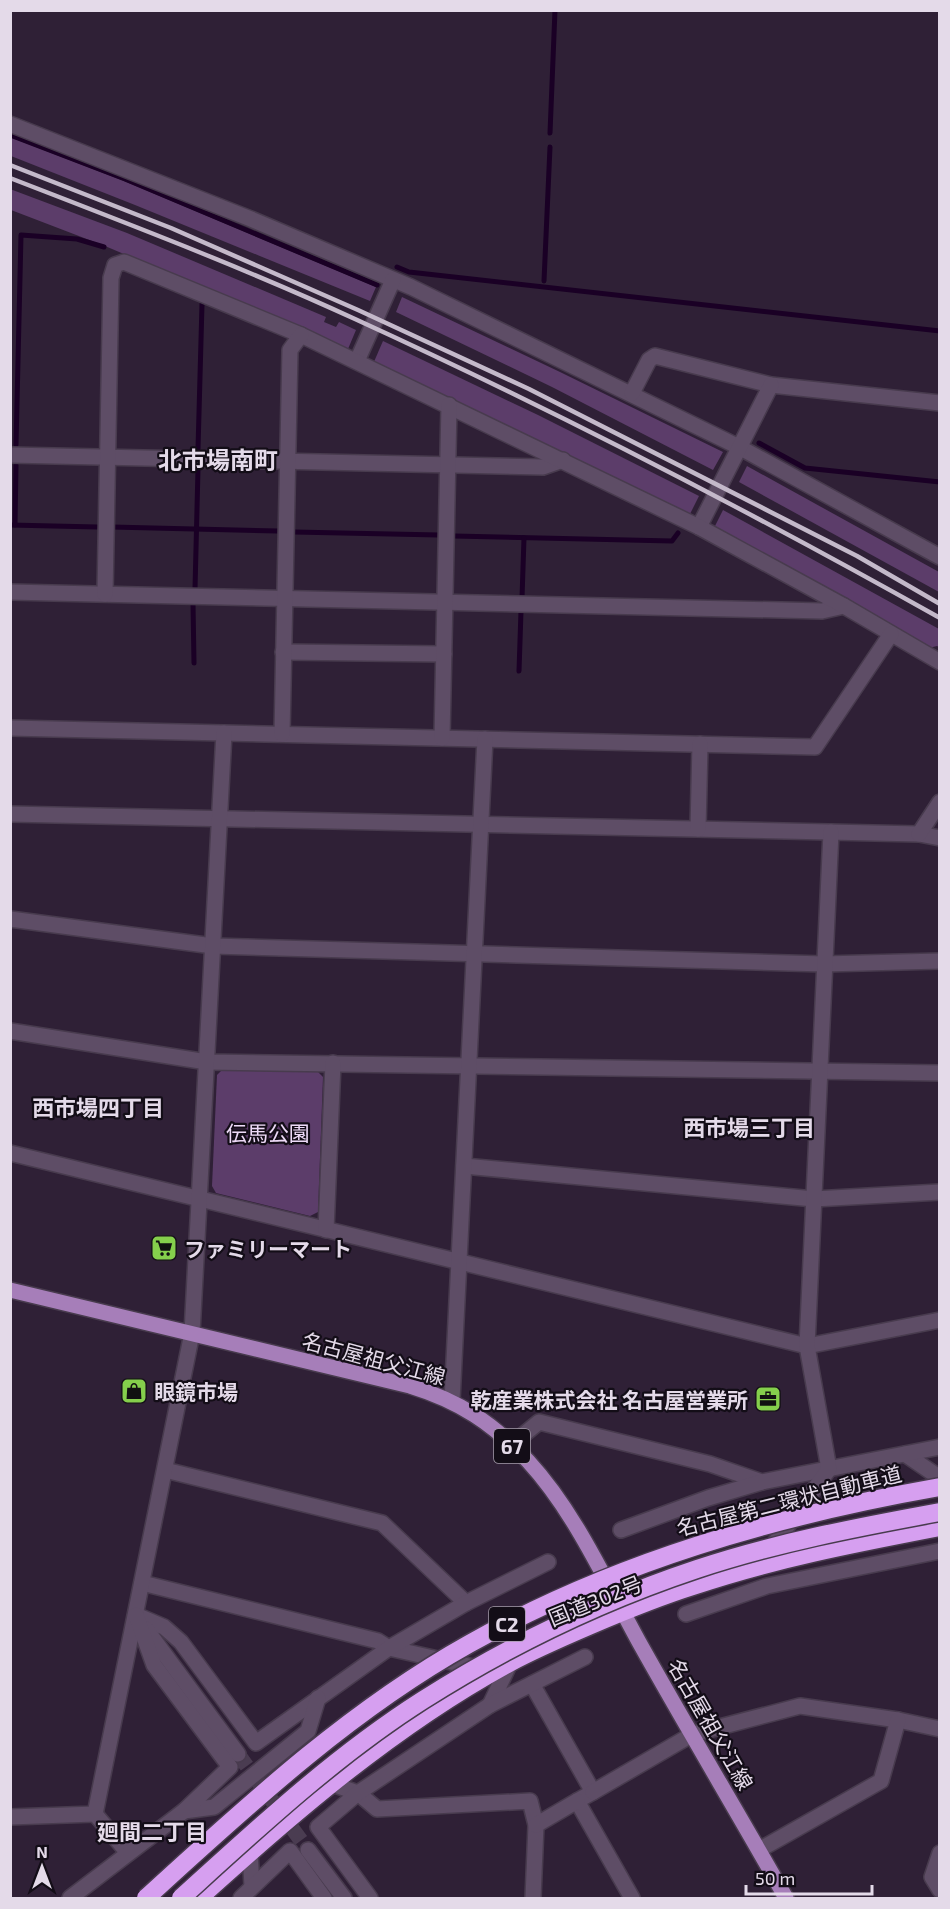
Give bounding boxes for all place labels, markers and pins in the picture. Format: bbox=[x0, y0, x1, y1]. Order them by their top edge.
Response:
supermarket icon: ファミリーマート bbox=[149, 1233, 179, 1263]
place label: ファミリーマート bbox=[184, 1236, 352, 1261]
shop icon: 眼鏡市場 bbox=[119, 1376, 149, 1406]
place label: 眼鏡市場 bbox=[154, 1379, 238, 1404]
office icon: 乾産業株式会社 名古屋営業所 bbox=[753, 1384, 783, 1414]
place label: 乾産業株式会社 名古屋営業所 bbox=[470, 1387, 748, 1412]

